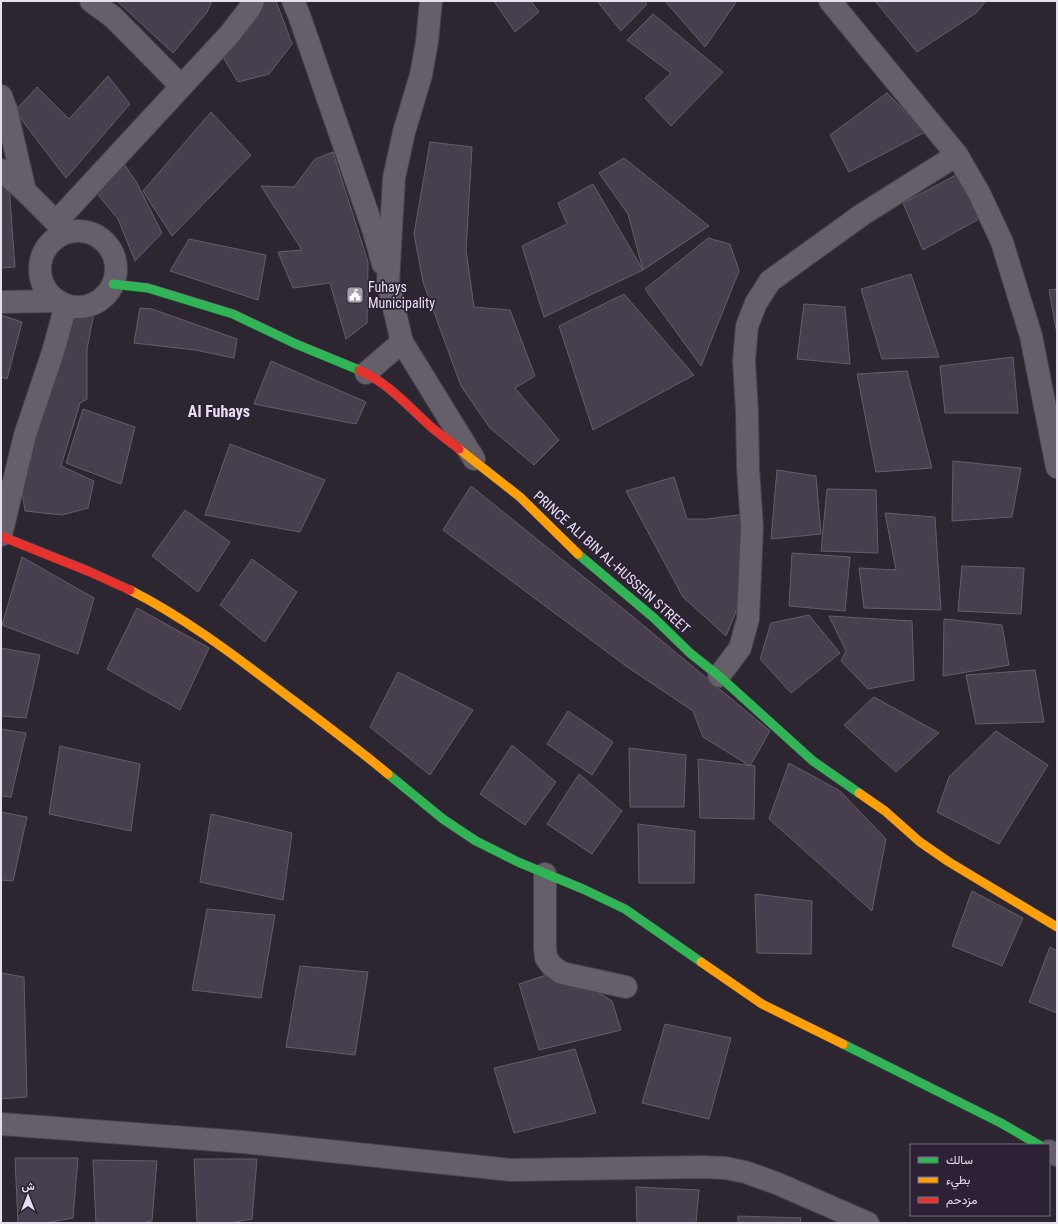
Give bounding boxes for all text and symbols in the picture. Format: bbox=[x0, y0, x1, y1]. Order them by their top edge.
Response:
place label: Fuhays Municipality bbox=[368, 279, 435, 311]
public building icon: Fuhays Municipality bbox=[345, 285, 365, 305]
district label: Al Fuhays bbox=[188, 402, 250, 421]
street label: PRINCE ALI BIN AL-HUSSEIN STREET bbox=[531, 488, 693, 636]
legend bbox=[910, 1144, 1050, 1216]
text: سالك bbox=[946, 1153, 973, 1167]
text: بطيء bbox=[946, 1173, 970, 1190]
north arrow bbox=[8, 1176, 48, 1216]
text: ش bbox=[21, 1180, 35, 1193]
text: مزدحم bbox=[946, 1193, 977, 1208]

